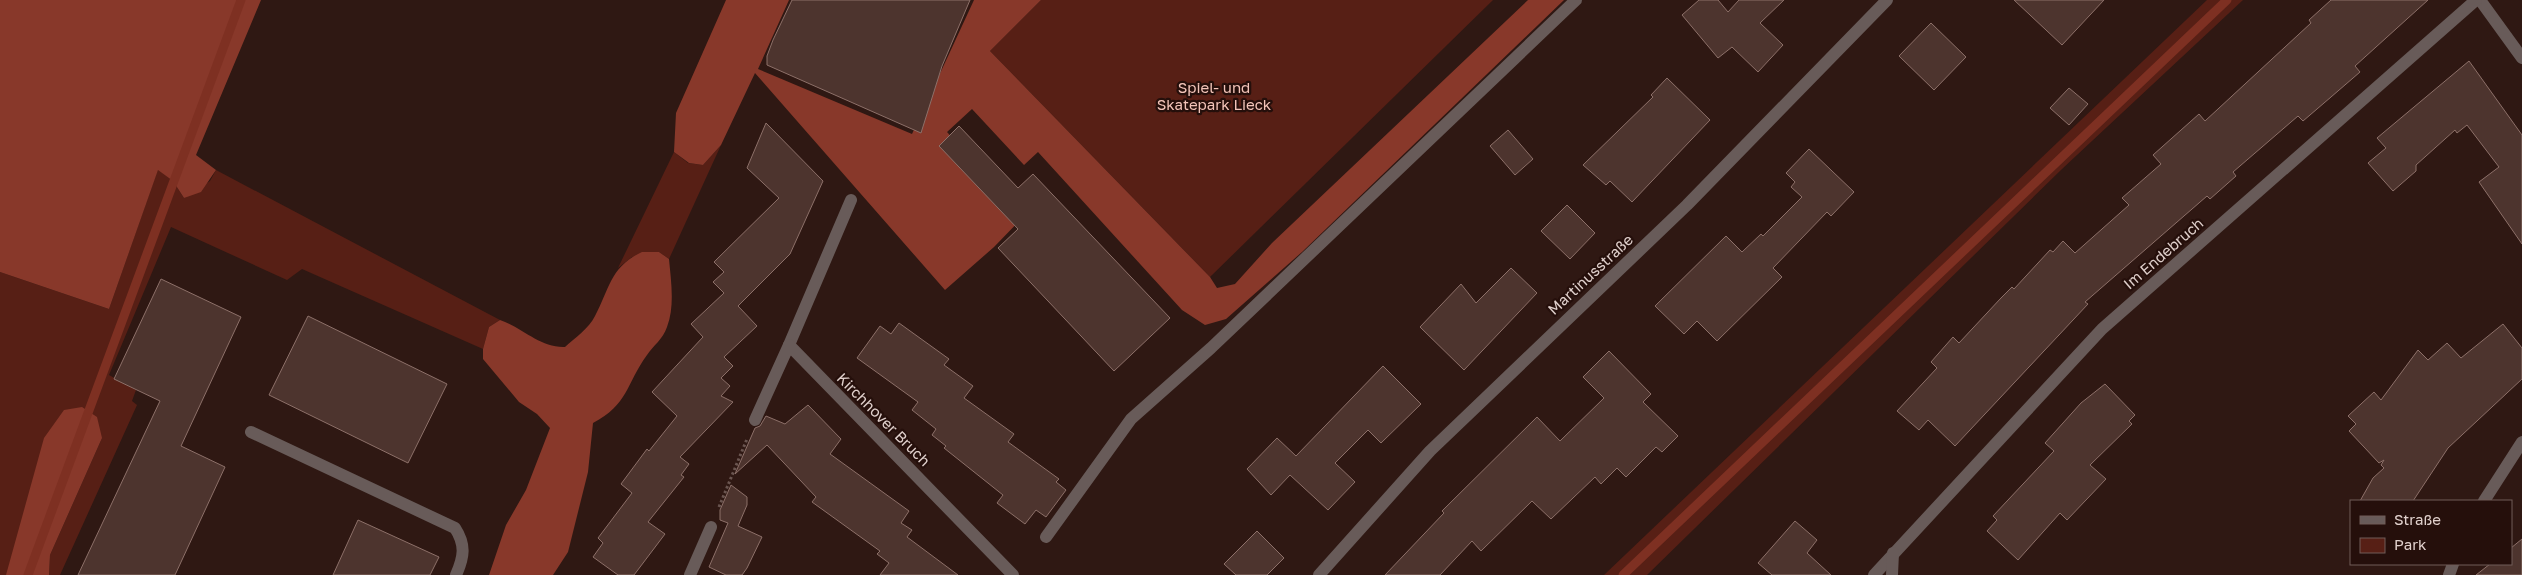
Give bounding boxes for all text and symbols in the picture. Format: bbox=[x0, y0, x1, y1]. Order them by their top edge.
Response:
park label: Spiel- und Skatepark Lieck bbox=[1157, 78, 1272, 113]
street label: Im Endebruch bbox=[2120, 214, 2206, 292]
street label: Martinusstraße bbox=[1544, 230, 1636, 318]
street label: Kirchhover Bruch bbox=[834, 369, 934, 469]
legend bbox=[2350, 500, 2512, 565]
text: Straße bbox=[2394, 510, 2441, 528]
text: Park bbox=[2394, 535, 2427, 553]

